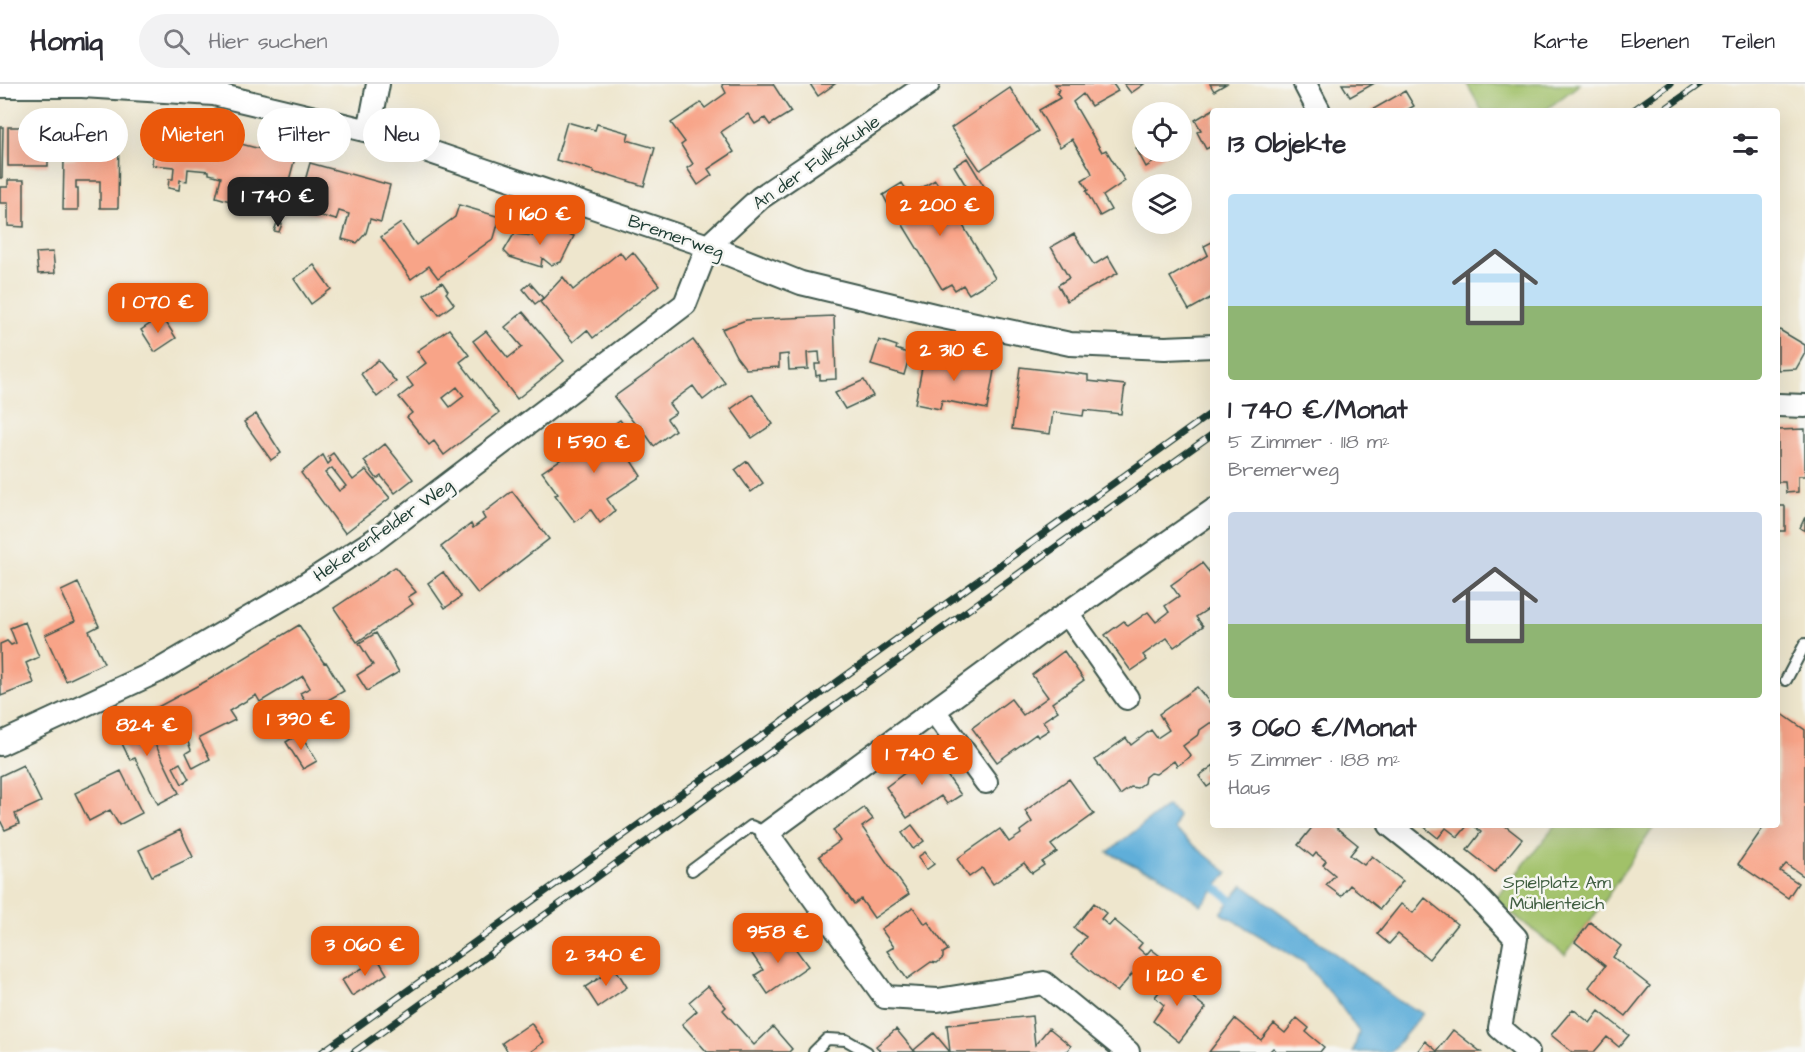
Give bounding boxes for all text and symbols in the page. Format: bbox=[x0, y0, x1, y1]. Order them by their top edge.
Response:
search box bbox=[139, 14, 559, 68]
text: Homiq bbox=[30, 22, 103, 61]
icon: search bbox=[160, 25, 193, 58]
text: Hier suchen bbox=[208, 26, 328, 57]
text: Karte bbox=[1533, 27, 1588, 56]
text: Ebenen bbox=[1621, 27, 1689, 56]
text: Teilen bbox=[1722, 27, 1775, 56]
map controls bbox=[1132, 102, 1192, 234]
button: locate bbox=[1132, 102, 1192, 162]
chip: Kaufen bbox=[18, 108, 128, 162]
chip: Mieten bbox=[140, 108, 245, 162]
chip: Filter bbox=[257, 108, 351, 162]
chip: Neu bbox=[363, 108, 440, 162]
street label: An der Fulkskuhle bbox=[748, 109, 885, 216]
text: 13 Objekte bbox=[1228, 126, 1346, 162]
icon: filters bbox=[1729, 128, 1762, 161]
button: layers bbox=[1132, 174, 1192, 234]
pin: 1 740 € bbox=[223, 177, 333, 228]
text: 1 740 € bbox=[241, 182, 315, 210]
pin: 2 200 € bbox=[885, 186, 995, 237]
text: 2 200 € bbox=[900, 191, 980, 219]
pin: 1 160 € bbox=[485, 195, 595, 246]
text: 1 160 € bbox=[509, 200, 571, 228]
street label: Bremerweg bbox=[624, 208, 727, 265]
icon: home bbox=[1441, 233, 1549, 341]
pin: 1 070 € bbox=[103, 283, 213, 334]
text: 1 070 € bbox=[122, 288, 194, 316]
pin: 2 310 € bbox=[899, 331, 1009, 382]
text: 2 310 € bbox=[920, 336, 988, 364]
text: 1 740 €/Monat bbox=[1228, 392, 1408, 428]
pin: 1 590 € bbox=[539, 423, 649, 474]
text: 1 590 € bbox=[558, 428, 630, 456]
text: 5 Zimmer · 118 m² bbox=[1228, 428, 1390, 456]
text: Bremerweg bbox=[1228, 456, 1339, 484]
street label: Hekerenfelder Weg bbox=[308, 473, 459, 589]
icon: home bbox=[1441, 551, 1549, 659]
pin: 1 390 € bbox=[246, 700, 356, 751]
text: 1 390 € bbox=[267, 705, 335, 733]
pin: 824 € bbox=[105, 706, 189, 757]
text: 3 060 €/Monat bbox=[1228, 710, 1417, 746]
text: 824 € bbox=[116, 711, 178, 739]
pin: 1 740 € bbox=[867, 735, 977, 786]
text: 1 740 € bbox=[885, 740, 959, 768]
text: 5 Zimmer · 188 m² bbox=[1228, 746, 1400, 774]
text: Haus bbox=[1228, 774, 1270, 802]
park label: Spielplatz Am Mühlenteich bbox=[1503, 870, 1611, 916]
pin: 958 € bbox=[736, 913, 820, 964]
text: 958 € bbox=[747, 918, 809, 946]
pin: 3 060 € bbox=[310, 926, 420, 977]
text: 3 060 € bbox=[325, 931, 405, 959]
pin: 2 340 € bbox=[551, 936, 661, 987]
text: 2 340 € bbox=[566, 941, 646, 969]
pin: 1 120 € bbox=[1122, 956, 1232, 1007]
text: 1 120 € bbox=[1146, 961, 1208, 989]

